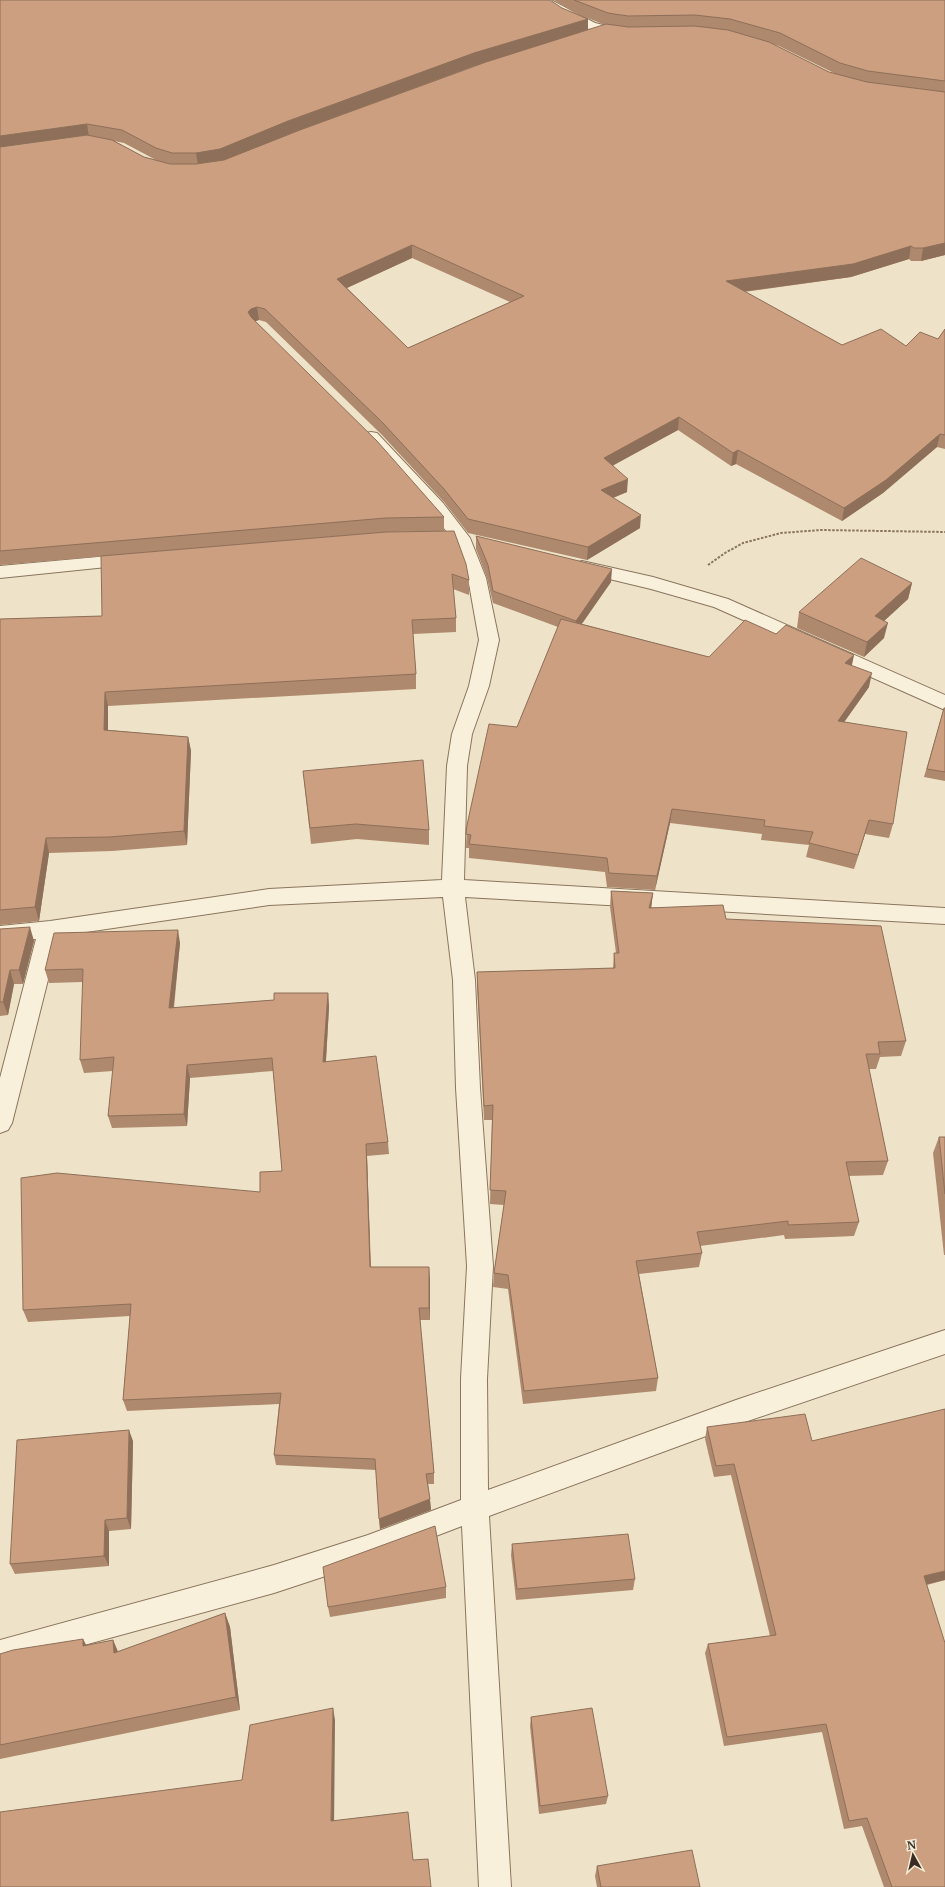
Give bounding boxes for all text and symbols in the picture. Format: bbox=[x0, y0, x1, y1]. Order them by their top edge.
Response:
north arrow bbox=[893, 1835, 933, 1875]
text: N bbox=[906, 1838, 917, 1853]

